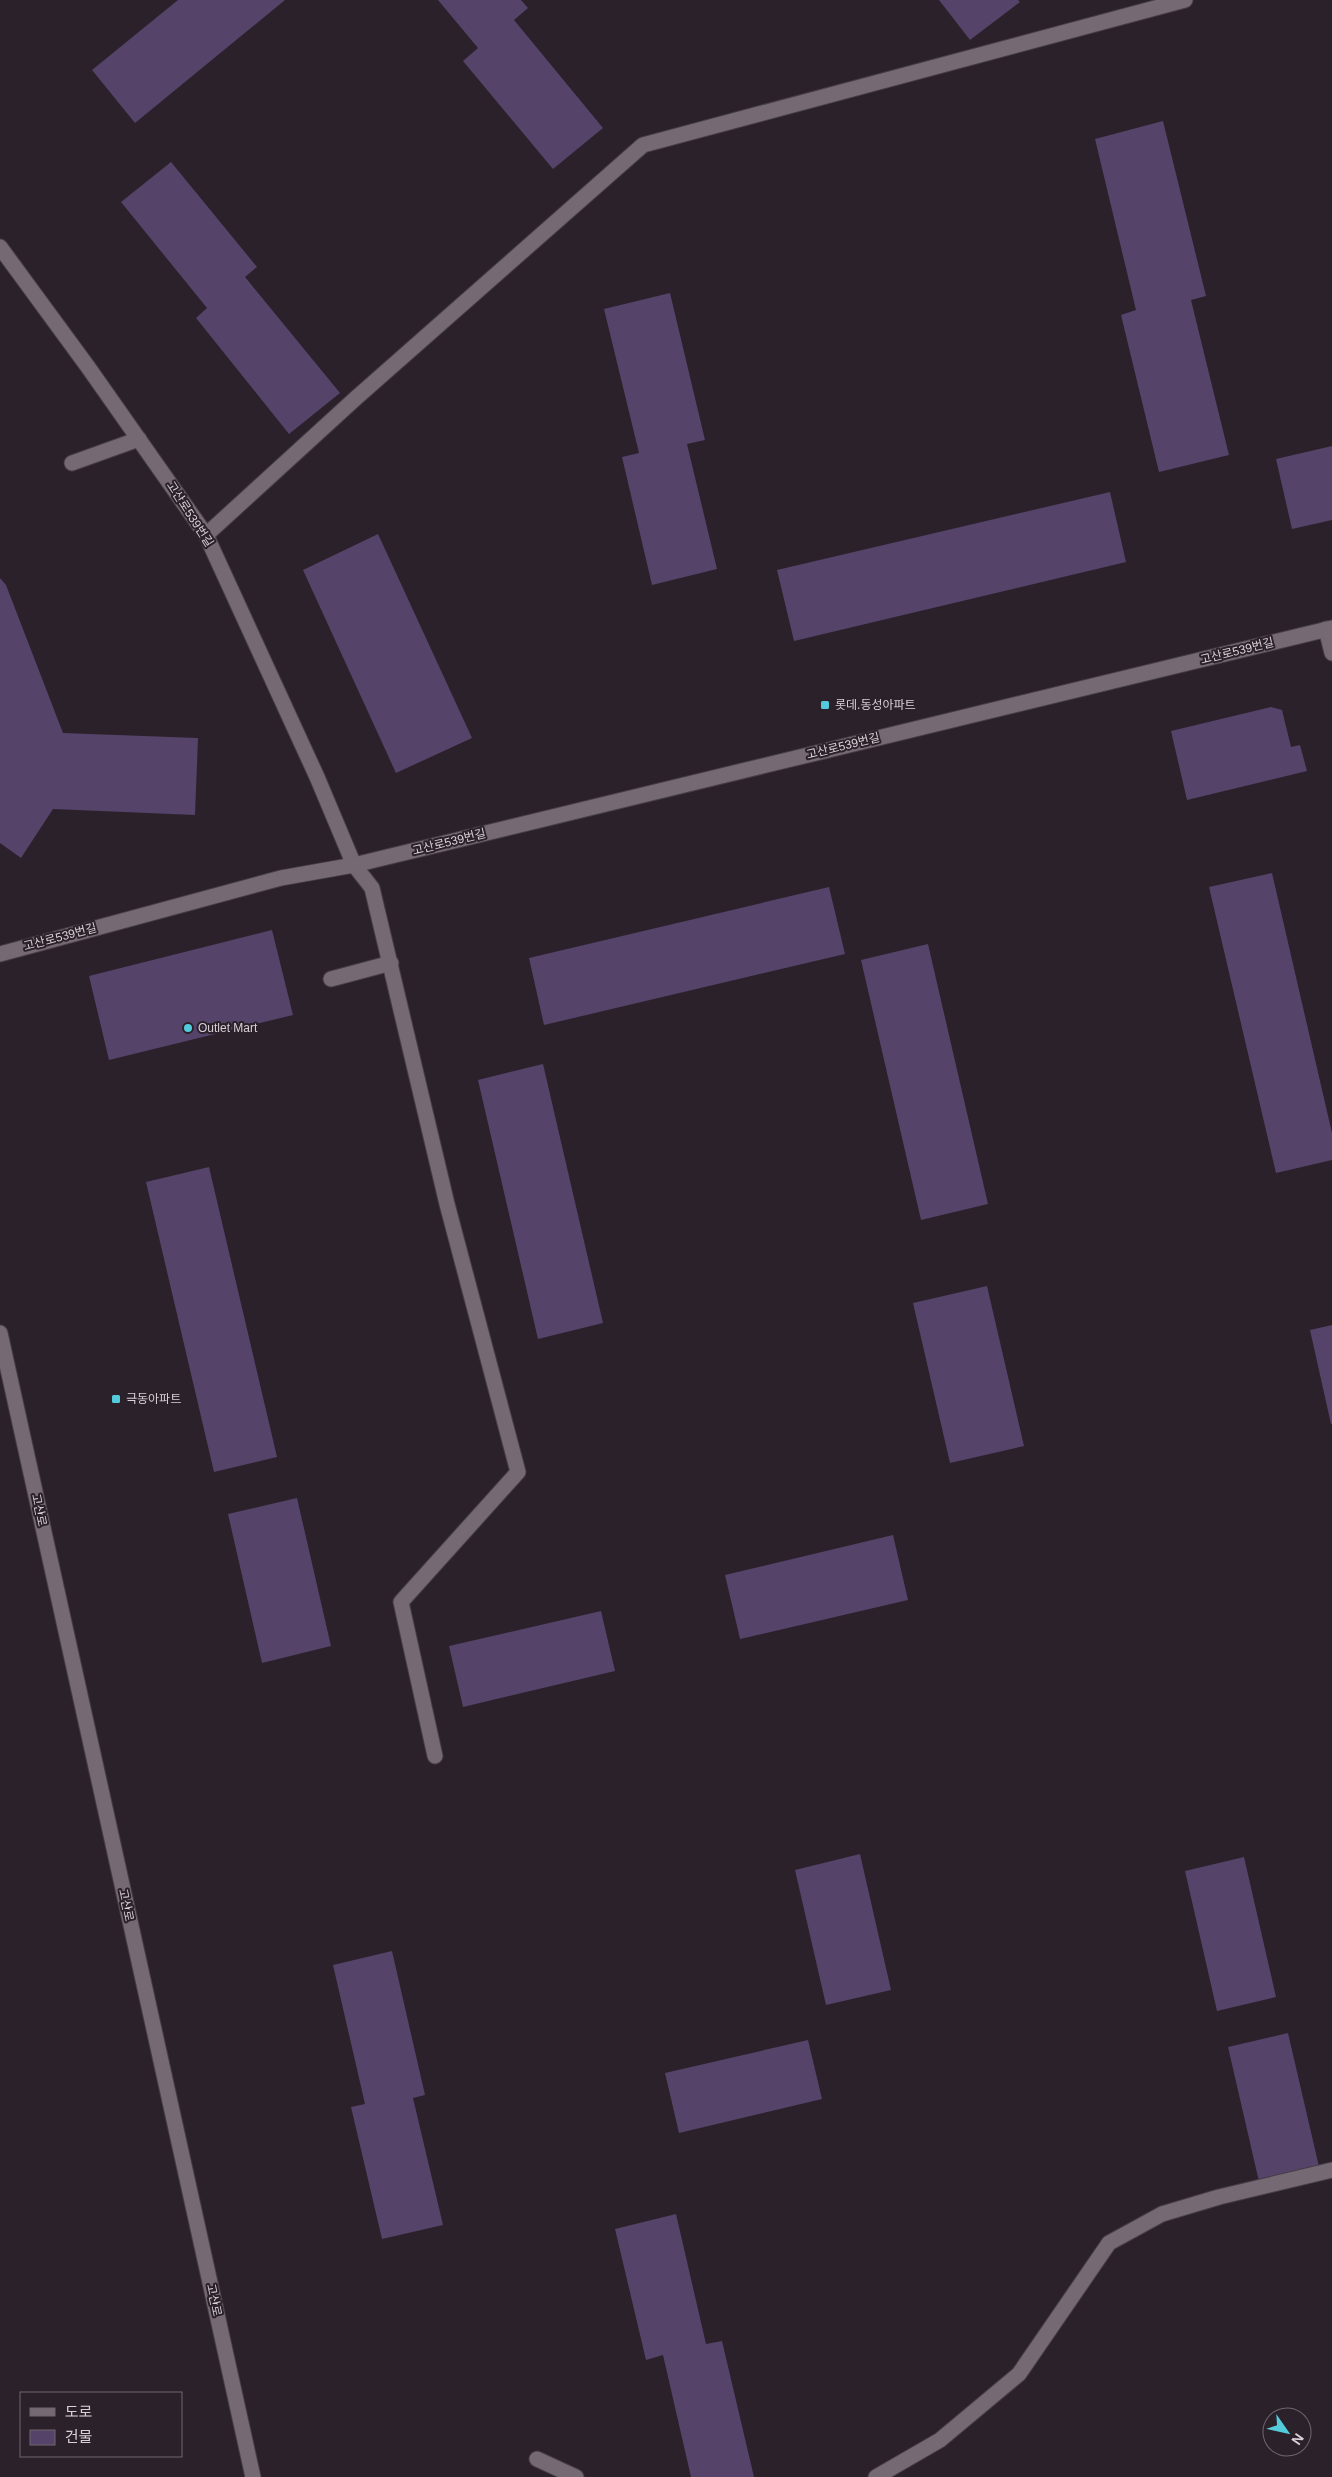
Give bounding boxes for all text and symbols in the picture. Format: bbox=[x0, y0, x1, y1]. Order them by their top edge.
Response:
street label: 고산로539번길 bbox=[164, 479, 216, 549]
street label: 고산로539번길 bbox=[1199, 635, 1275, 667]
place label: 롯데.동성아파트 bbox=[835, 698, 916, 712]
marker: 롯데.동성아파트 bbox=[819, 699, 831, 711]
street label: 고산로539번길 bbox=[805, 730, 881, 762]
street label: 고산로539번길 bbox=[411, 826, 487, 858]
street label: 고산로539번길 bbox=[22, 921, 98, 953]
place label: Outlet Mart bbox=[198, 1021, 258, 1035]
marker: Outlet Mart bbox=[182, 1022, 194, 1034]
place label: 극동아파트 bbox=[126, 1392, 181, 1406]
marker: 극동아파트 bbox=[110, 1393, 122, 1405]
street label: 고산로 bbox=[29, 1492, 49, 1528]
street label: 고산로 bbox=[116, 1887, 136, 1923]
street label: 고산로 bbox=[204, 2282, 224, 2318]
legend bbox=[20, 2392, 182, 2457]
text: 도로 bbox=[65, 2403, 93, 2420]
north arrow bbox=[1262, 2407, 1312, 2457]
text: 건물 bbox=[65, 2428, 93, 2445]
text: N bbox=[1288, 2431, 1307, 2448]

